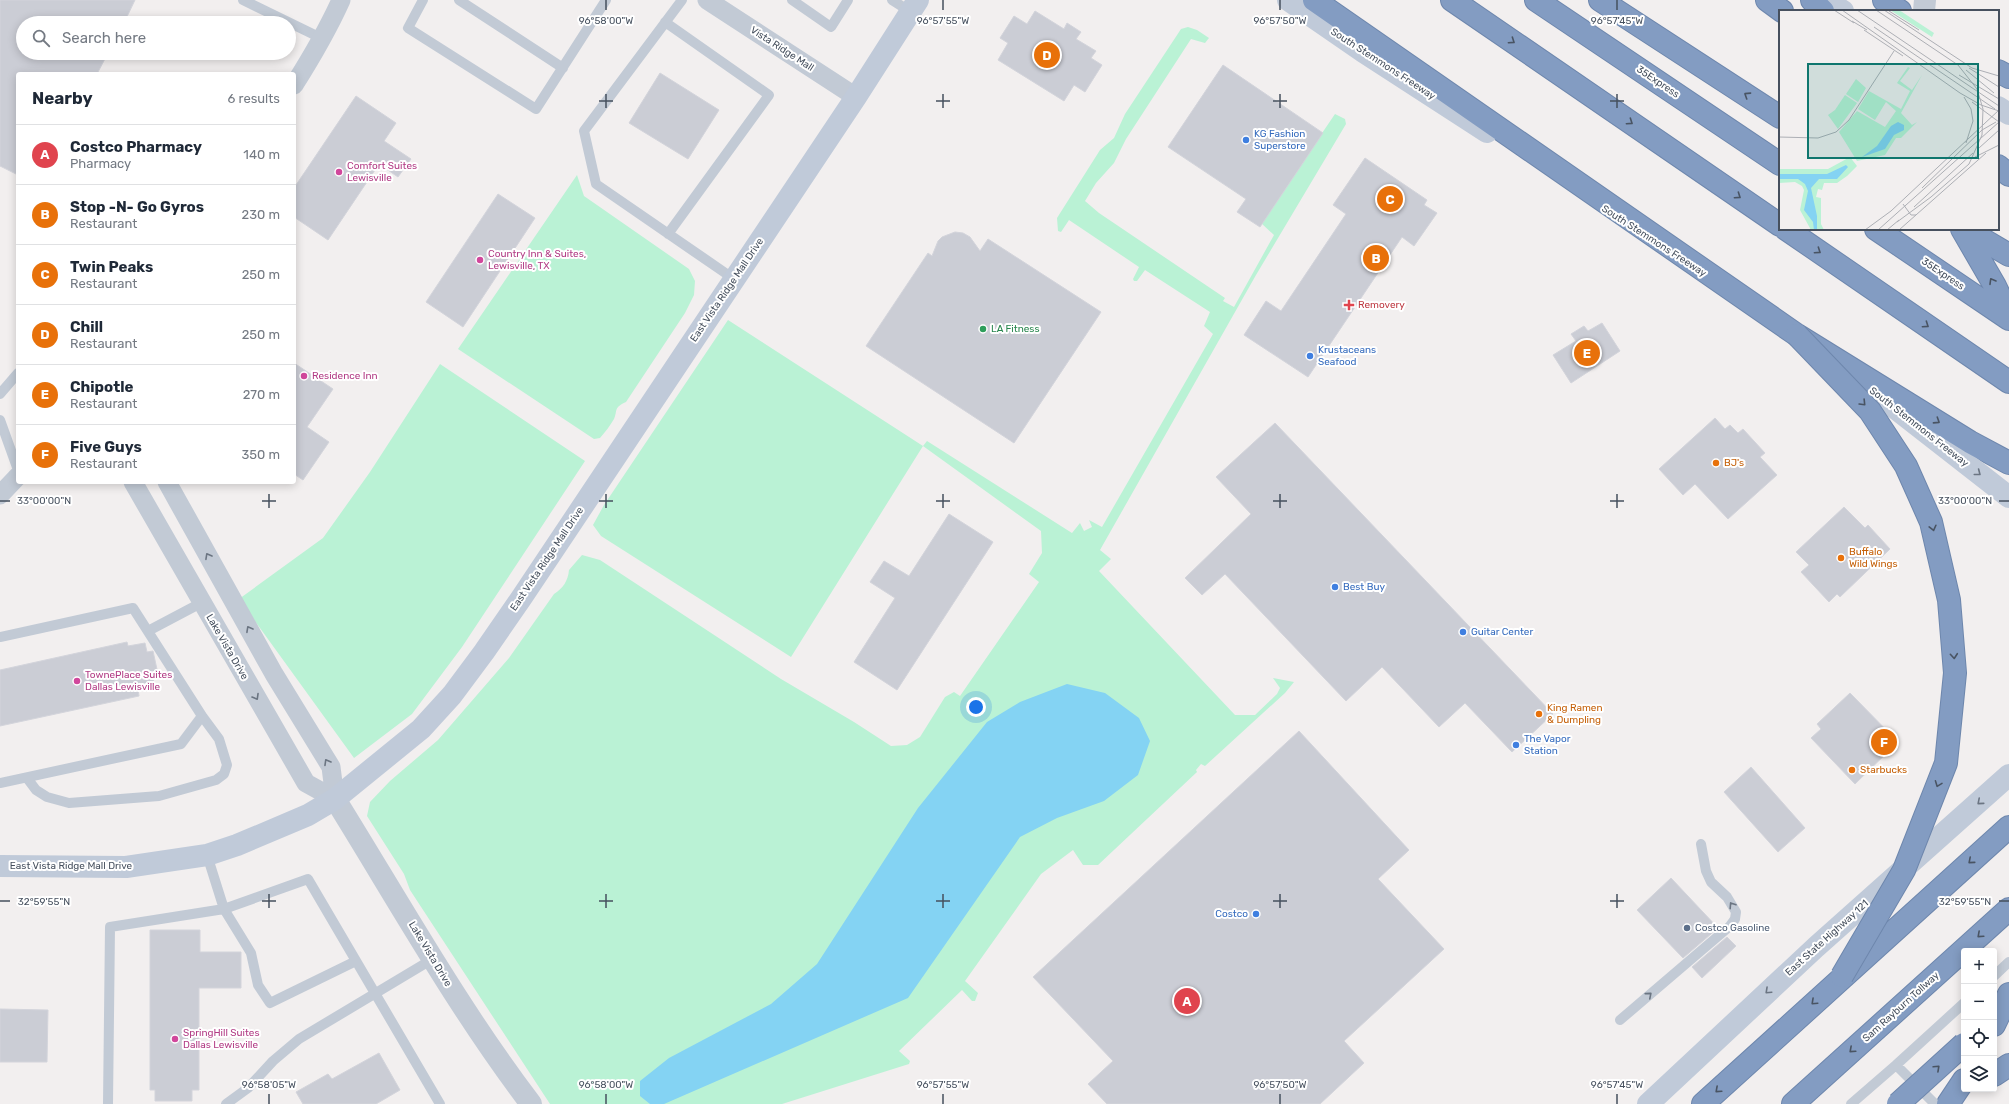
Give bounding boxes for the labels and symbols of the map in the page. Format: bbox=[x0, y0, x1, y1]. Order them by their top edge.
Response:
inset map bbox=[1779, 10, 1999, 230]
text: 96°58'00"W bbox=[579, 15, 633, 27]
text: 96°57'55"W bbox=[917, 15, 969, 27]
text: 96°57'50"W bbox=[1253, 15, 1307, 27]
text: 96°57'45"W bbox=[1591, 15, 1643, 27]
street label: Vista Ridge Mall bbox=[748, 24, 816, 74]
street label: South Stemmons Freeway bbox=[1328, 26, 1438, 103]
one-way arrow bbox=[1507, 36, 1514, 43]
pin: D bbox=[1034, 40, 1060, 70]
street label: 35Express bbox=[1634, 63, 1682, 101]
one-way arrow bbox=[1744, 93, 1751, 100]
one-way arrow bbox=[1626, 117, 1633, 124]
place label: KG Fashion Superstore bbox=[1254, 128, 1306, 152]
marker: KG Fashion Superstore bbox=[1241, 135, 1251, 145]
place label: Comfort Suites Lewisville bbox=[347, 160, 417, 184]
marker: Comfort Suites Lewisville bbox=[334, 167, 344, 177]
pin: C bbox=[1377, 184, 1403, 214]
one-way arrow bbox=[1733, 191, 1740, 198]
street label: South Stemmons Freeway bbox=[1599, 203, 1709, 280]
street label: East Vista Ridge Mall Drive bbox=[688, 236, 766, 344]
pin: B bbox=[1363, 243, 1389, 273]
one-way arrow bbox=[1814, 246, 1821, 253]
place label: Country Inn & Suites, Lewisville, TX bbox=[488, 248, 586, 272]
marker: Country Inn & Suites, Lewisville, TX bbox=[475, 255, 485, 265]
street label: 35Express bbox=[1919, 255, 1967, 293]
one-way arrow bbox=[1989, 278, 1996, 285]
marker: Removery bbox=[1343, 299, 1355, 311]
place label: Removery bbox=[1358, 299, 1405, 311]
one-way arrow bbox=[1921, 320, 1928, 327]
place label: LA Fitness bbox=[991, 323, 1040, 335]
marker: LA Fitness bbox=[978, 324, 988, 334]
pin: E bbox=[1574, 338, 1600, 368]
place label: Krustaceans Seafood bbox=[1318, 344, 1376, 368]
marker: Krustaceans Seafood bbox=[1305, 351, 1315, 361]
place label: Residence Inn bbox=[312, 370, 378, 382]
marker: Residence Inn bbox=[299, 371, 309, 381]
street label: South Stemmons Freeway bbox=[1867, 385, 1971, 470]
one-way arrow bbox=[1858, 398, 1865, 406]
one-way arrow bbox=[1933, 417, 1940, 424]
place label: BJ's bbox=[1724, 457, 1744, 469]
marker: BJ's bbox=[1711, 458, 1721, 468]
one-way arrow bbox=[1974, 469, 1981, 476]
text: 33°00'00"N bbox=[17, 495, 71, 507]
text: 33°00'00"N bbox=[1938, 495, 1992, 507]
street label: East Vista Ridge Mall Drive bbox=[508, 505, 586, 613]
one-way arrow bbox=[1928, 525, 1936, 531]
place label: Buffalo Wild Wings bbox=[1849, 546, 1898, 570]
one-way arrow bbox=[206, 553, 213, 560]
marker: Buffalo Wild Wings bbox=[1836, 553, 1846, 563]
place label: Best Buy bbox=[1343, 581, 1385, 593]
marker: Best Buy bbox=[1330, 582, 1340, 592]
street label: Lake Vista Drive bbox=[203, 612, 251, 682]
one-way arrow bbox=[247, 626, 254, 633]
place label: Guitar Center bbox=[1471, 626, 1533, 638]
marker: Guitar Center bbox=[1458, 627, 1468, 637]
one-way arrow bbox=[1949, 653, 1958, 659]
place label: TownePlace Suites Dallas Lewisville bbox=[85, 669, 172, 693]
marker: TownePlace Suites Dallas Lewisville bbox=[72, 676, 82, 686]
one-way arrow bbox=[251, 693, 258, 700]
your location bbox=[966, 697, 986, 717]
place label: King Ramen & Dumpling bbox=[1547, 702, 1603, 726]
marker: King Ramen & Dumpling bbox=[1534, 709, 1544, 719]
pin: F bbox=[1871, 727, 1897, 757]
place label: The Vapor Station bbox=[1524, 733, 1571, 757]
marker: The Vapor Station bbox=[1511, 740, 1521, 750]
one-way arrow bbox=[325, 759, 332, 766]
place label: Starbucks bbox=[1860, 764, 1907, 776]
marker: Starbucks bbox=[1847, 765, 1857, 775]
one-way arrow bbox=[1934, 780, 1942, 787]
one-way arrow bbox=[1978, 797, 1985, 804]
one-way arrow bbox=[1968, 856, 1976, 863]
street label: East Vista Ridge Mall Drive bbox=[10, 860, 133, 872]
text: 32°59'55"N bbox=[18, 896, 70, 908]
text: 32°59'55"N bbox=[1939, 896, 1991, 908]
street label: East State Highway 121 bbox=[1783, 898, 1871, 978]
one-way arrow bbox=[1729, 902, 1737, 909]
place label: Costco bbox=[1215, 908, 1248, 920]
marker: Costco bbox=[1251, 909, 1261, 919]
street label: Lake Vista Drive bbox=[406, 919, 454, 989]
place label: Costco Gasoline bbox=[1695, 922, 1770, 934]
marker: Costco Gasoline bbox=[1682, 923, 1692, 933]
one-way arrow bbox=[1977, 931, 1985, 938]
street label: Sam Rayburn Tollway bbox=[1860, 969, 1942, 1045]
pin: A bbox=[1174, 986, 1200, 1016]
one-way arrow bbox=[1765, 987, 1773, 994]
one-way arrow bbox=[1645, 992, 1652, 999]
one-way arrow bbox=[1811, 998, 1819, 1005]
place label: SpringHill Suites Dallas Lewisville bbox=[183, 1027, 260, 1051]
marker: SpringHill Suites Dallas Lewisville bbox=[170, 1034, 180, 1044]
one-way arrow bbox=[1849, 1046, 1857, 1053]
one-way arrow bbox=[1932, 1065, 1940, 1073]
text: 96°58'05"W bbox=[242, 1079, 296, 1091]
text: 96°58'00"W bbox=[579, 1079, 633, 1091]
text: 96°57'55"W bbox=[917, 1079, 969, 1091]
text: 96°57'50"W bbox=[1253, 1079, 1307, 1091]
text: 96°57'45"W bbox=[1591, 1079, 1643, 1091]
one-way arrow bbox=[1715, 1086, 1723, 1093]

